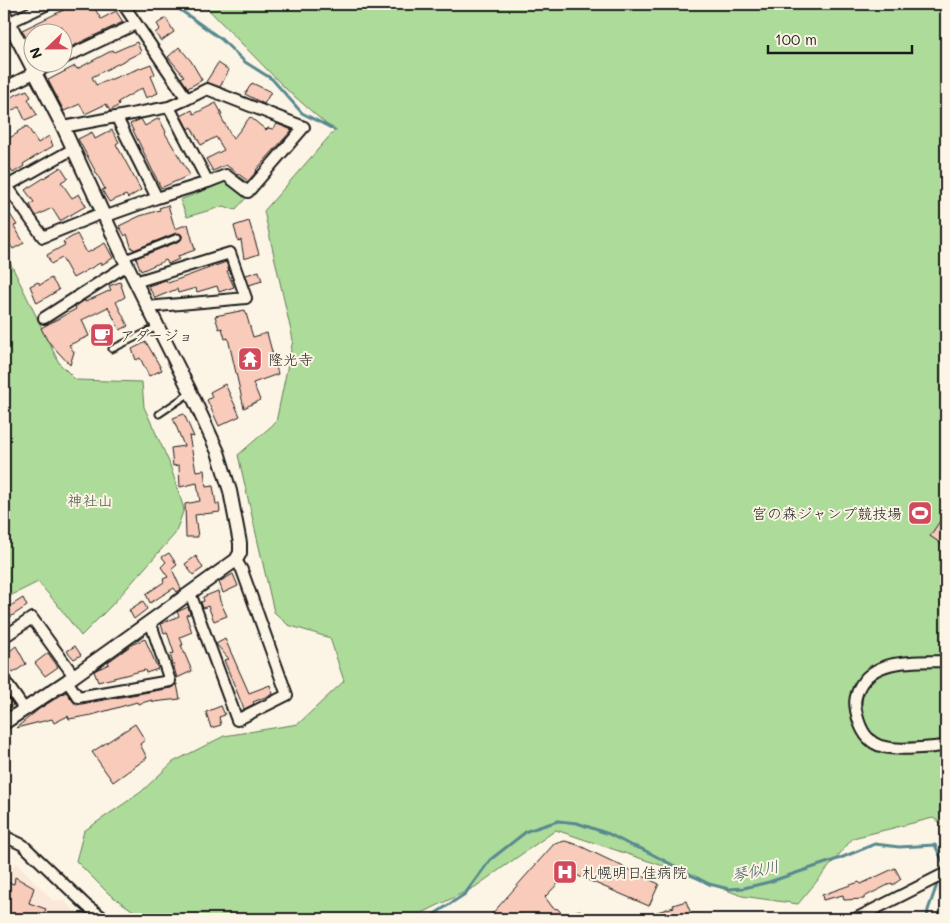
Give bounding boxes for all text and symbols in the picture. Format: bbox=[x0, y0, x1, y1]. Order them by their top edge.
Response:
north arrow bbox=[22, 22, 72, 72]
scale bar bbox=[768, 22, 911, 54]
text: 100 m bbox=[775, 29, 817, 49]
text: N bbox=[25, 45, 46, 62]
cafe icon: アダージョ bbox=[89, 322, 115, 348]
place label: アダージョ bbox=[120, 325, 193, 345]
temple icon: 隆光寺 bbox=[237, 346, 263, 372]
place label: 隆光寺 bbox=[268, 349, 313, 369]
park label: 神社山 bbox=[67, 490, 113, 510]
sports icon: 宮の森ジャンプ競技場 bbox=[907, 500, 933, 526]
place label: 宮の森ジャンプ競技場 bbox=[752, 503, 902, 523]
water label: 琴似川 bbox=[729, 855, 781, 885]
hospital icon: 札幌明日佳病院 bbox=[552, 859, 578, 885]
place label: 札幌明日佳病院 bbox=[582, 862, 687, 882]

